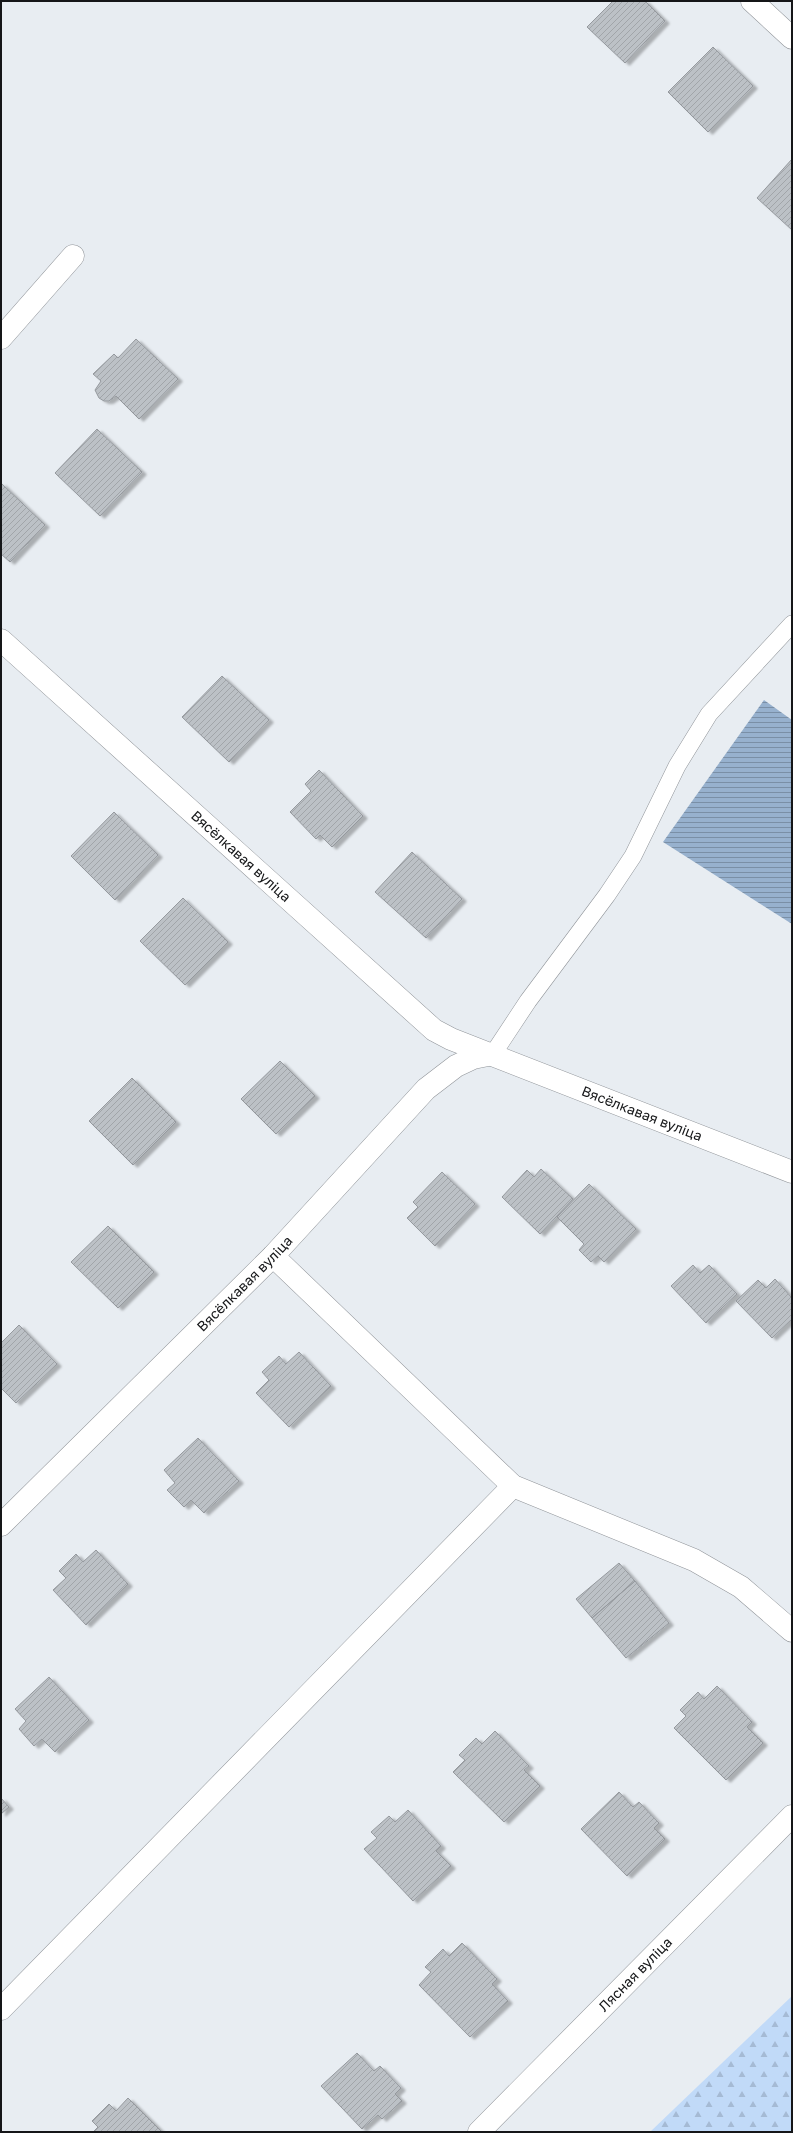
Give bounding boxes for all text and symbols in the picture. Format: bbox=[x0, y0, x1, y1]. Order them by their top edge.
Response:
street label: Вясёлкавая вуліца bbox=[188, 807, 295, 905]
street label: Вясёлкавая вуліца bbox=[579, 1082, 705, 1144]
street label: Вясёлкавая вуліца bbox=[193, 1232, 295, 1335]
street label: Лясная вуліца bbox=[595, 1933, 675, 2015]

